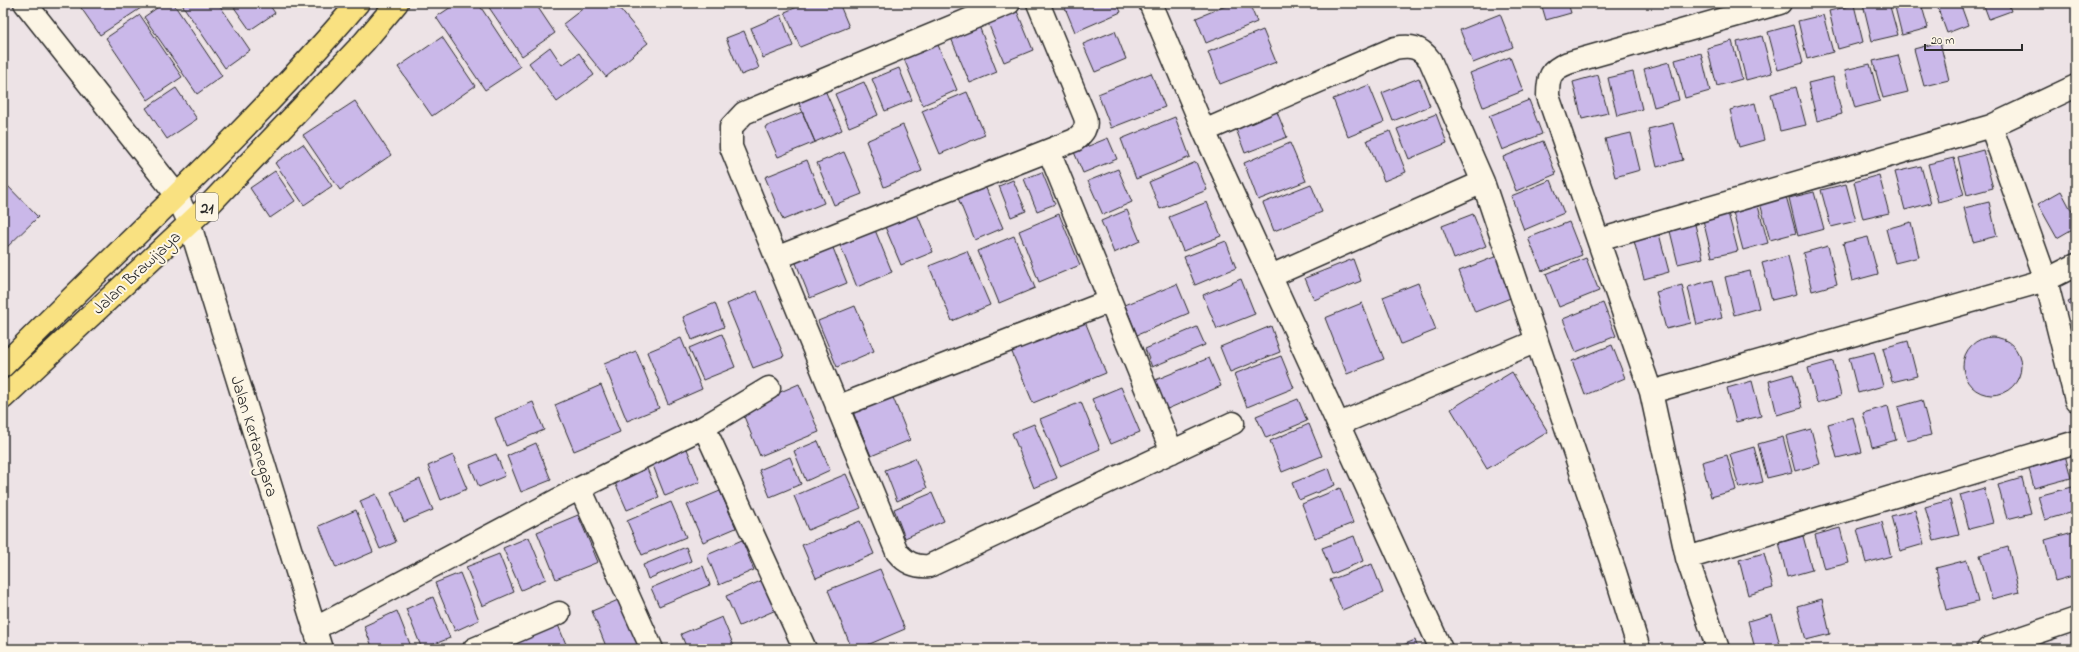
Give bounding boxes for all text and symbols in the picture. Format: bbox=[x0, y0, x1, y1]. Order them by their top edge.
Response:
scale bar bbox=[1925, 26, 2022, 52]
text: 20 m bbox=[1931, 32, 1954, 50]
road number: 21 bbox=[196, 193, 218, 221]
street label: Jalan Brawijaya bbox=[87, 225, 188, 322]
street label: Jalan Kertanegara bbox=[221, 373, 284, 501]

